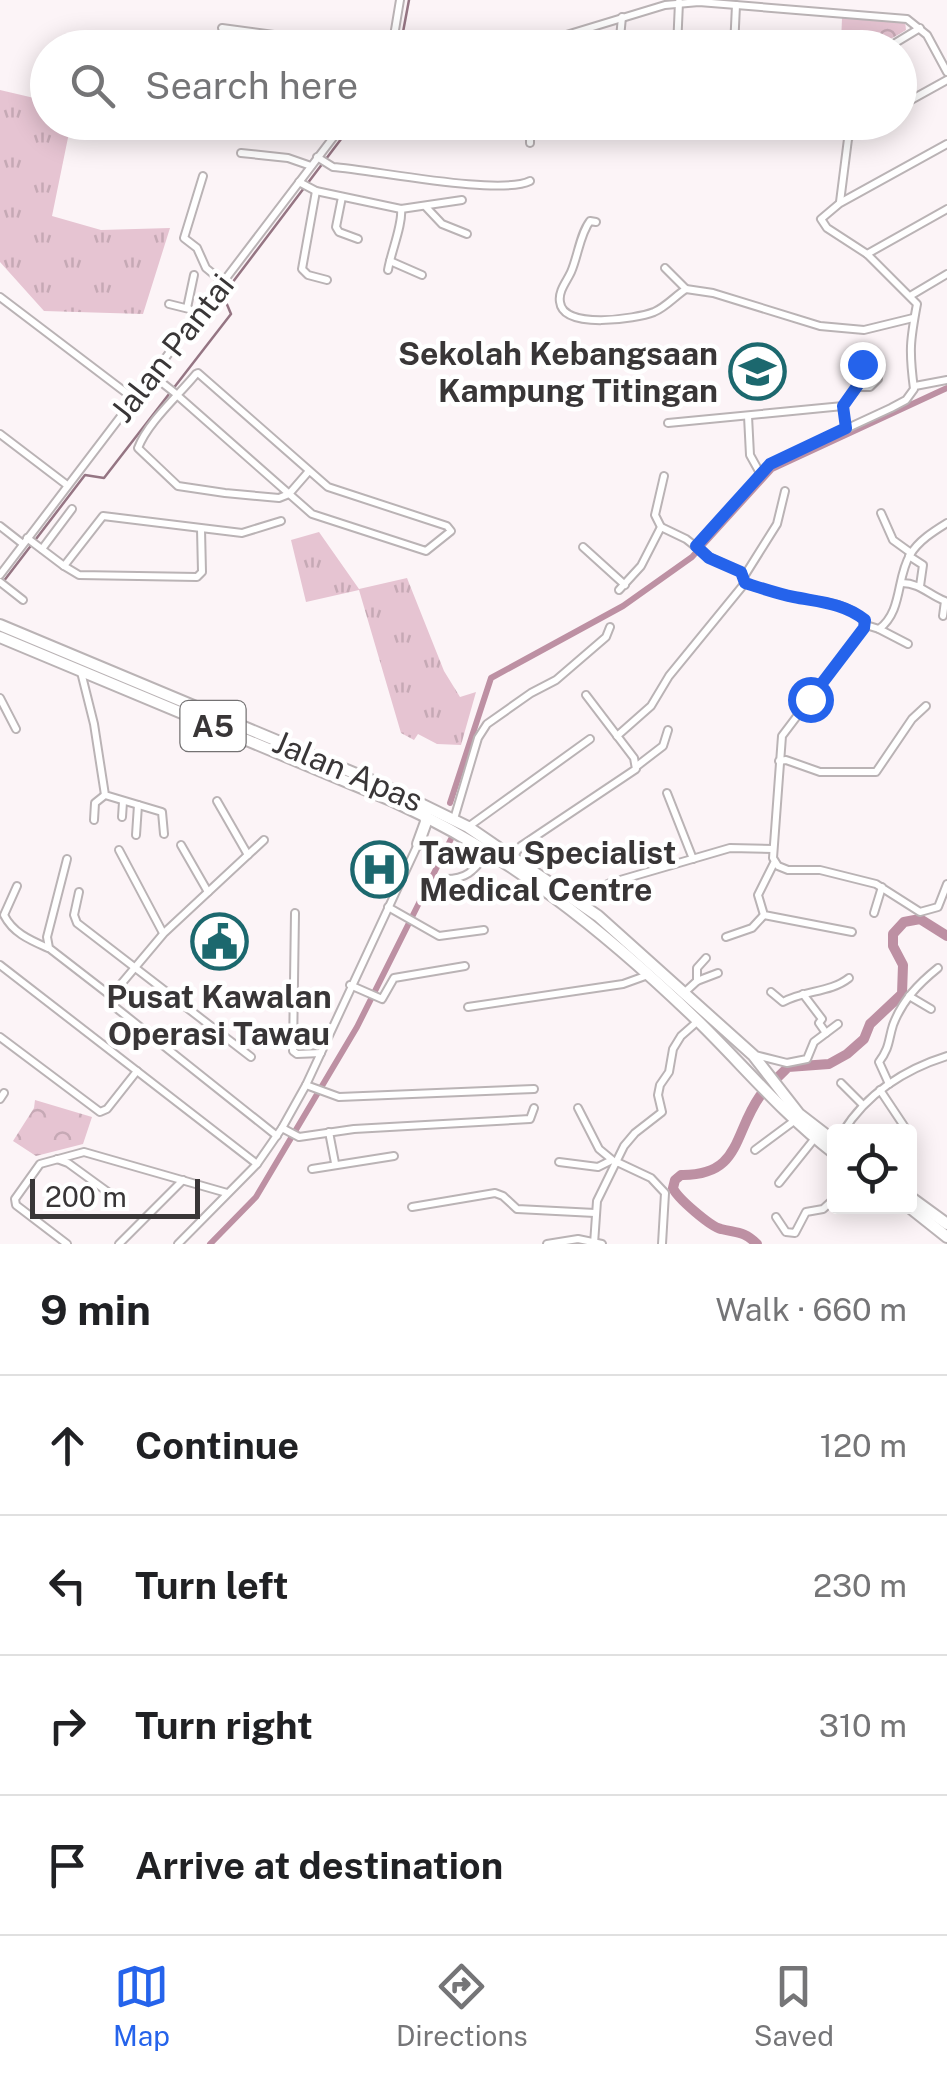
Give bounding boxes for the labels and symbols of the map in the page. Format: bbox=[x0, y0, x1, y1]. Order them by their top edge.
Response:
street label: Jalan Pantai bbox=[103, 267, 241, 429]
place label: Sekolah Kebangsaan Kampung Titingan bbox=[398, 335, 718, 409]
school or university icon: Sekolah Kebangsaan Kampung Titingan bbox=[727, 341, 787, 401]
route end bbox=[840, 342, 886, 388]
route start bbox=[788, 677, 834, 723]
road number: A5 bbox=[180, 701, 246, 751]
street label: Jalan Apas bbox=[268, 723, 428, 819]
place label: Tawau Specialist Medical Centre bbox=[419, 834, 676, 908]
hospital icon: Tawau Specialist Medical Centre bbox=[350, 840, 410, 900]
public building icon: Pusat Kawalan Operasi Tawau bbox=[189, 912, 249, 972]
place label: Pusat Kawalan Operasi Tawau bbox=[106, 978, 332, 1052]
scale bar bbox=[30, 1174, 200, 1218]

